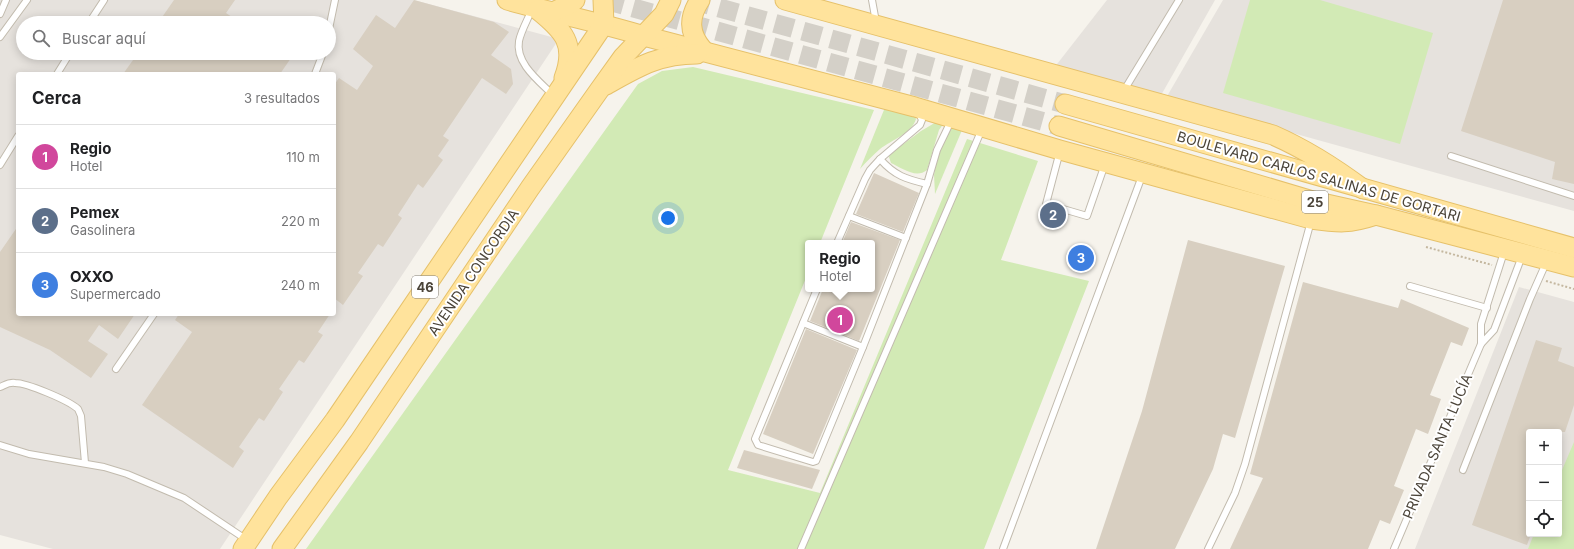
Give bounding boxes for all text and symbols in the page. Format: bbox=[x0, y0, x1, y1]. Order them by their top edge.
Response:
search box bbox=[16, 16, 336, 60]
icon: search bbox=[30, 27, 52, 49]
text: Buscar aquí bbox=[62, 29, 146, 48]
text: Cerca bbox=[32, 88, 81, 108]
text: 3 resultados bbox=[244, 90, 320, 106]
street label: BOULEVARD CARLOS SALINAS DE GORTARI bbox=[1175, 127, 1463, 225]
text: Regio bbox=[70, 139, 111, 158]
text: 1 bbox=[42, 149, 48, 165]
text: 110 m bbox=[286, 149, 320, 165]
text: Hotel bbox=[70, 158, 102, 174]
road number: 25 bbox=[1302, 191, 1328, 213]
pin: 2 bbox=[1040, 200, 1066, 230]
text: Pemex bbox=[70, 203, 120, 222]
street label: AVENIDA CONCORDIA bbox=[424, 205, 522, 339]
your location bbox=[658, 208, 678, 228]
text: 2 bbox=[41, 213, 49, 229]
text: 220 m bbox=[281, 213, 320, 229]
text: Gasolinera bbox=[70, 222, 135, 238]
popup bbox=[805, 240, 875, 292]
pin: 3 bbox=[1068, 243, 1094, 273]
text: Regio bbox=[819, 249, 861, 268]
text: OXXO bbox=[70, 267, 114, 286]
text: Hotel bbox=[819, 268, 852, 284]
road number: 46 bbox=[412, 276, 438, 298]
text: 3 bbox=[41, 277, 49, 293]
text: 240 m bbox=[281, 277, 320, 293]
text: Supermercado bbox=[70, 286, 161, 302]
pin: 1 bbox=[827, 305, 853, 335]
street label: PRIVADA SANTA LUCÍA bbox=[1399, 371, 1475, 521]
map controls bbox=[1526, 429, 1562, 537]
button: + bbox=[1526, 429, 1562, 465]
button: − bbox=[1526, 465, 1562, 501]
button: locate bbox=[1526, 501, 1562, 537]

